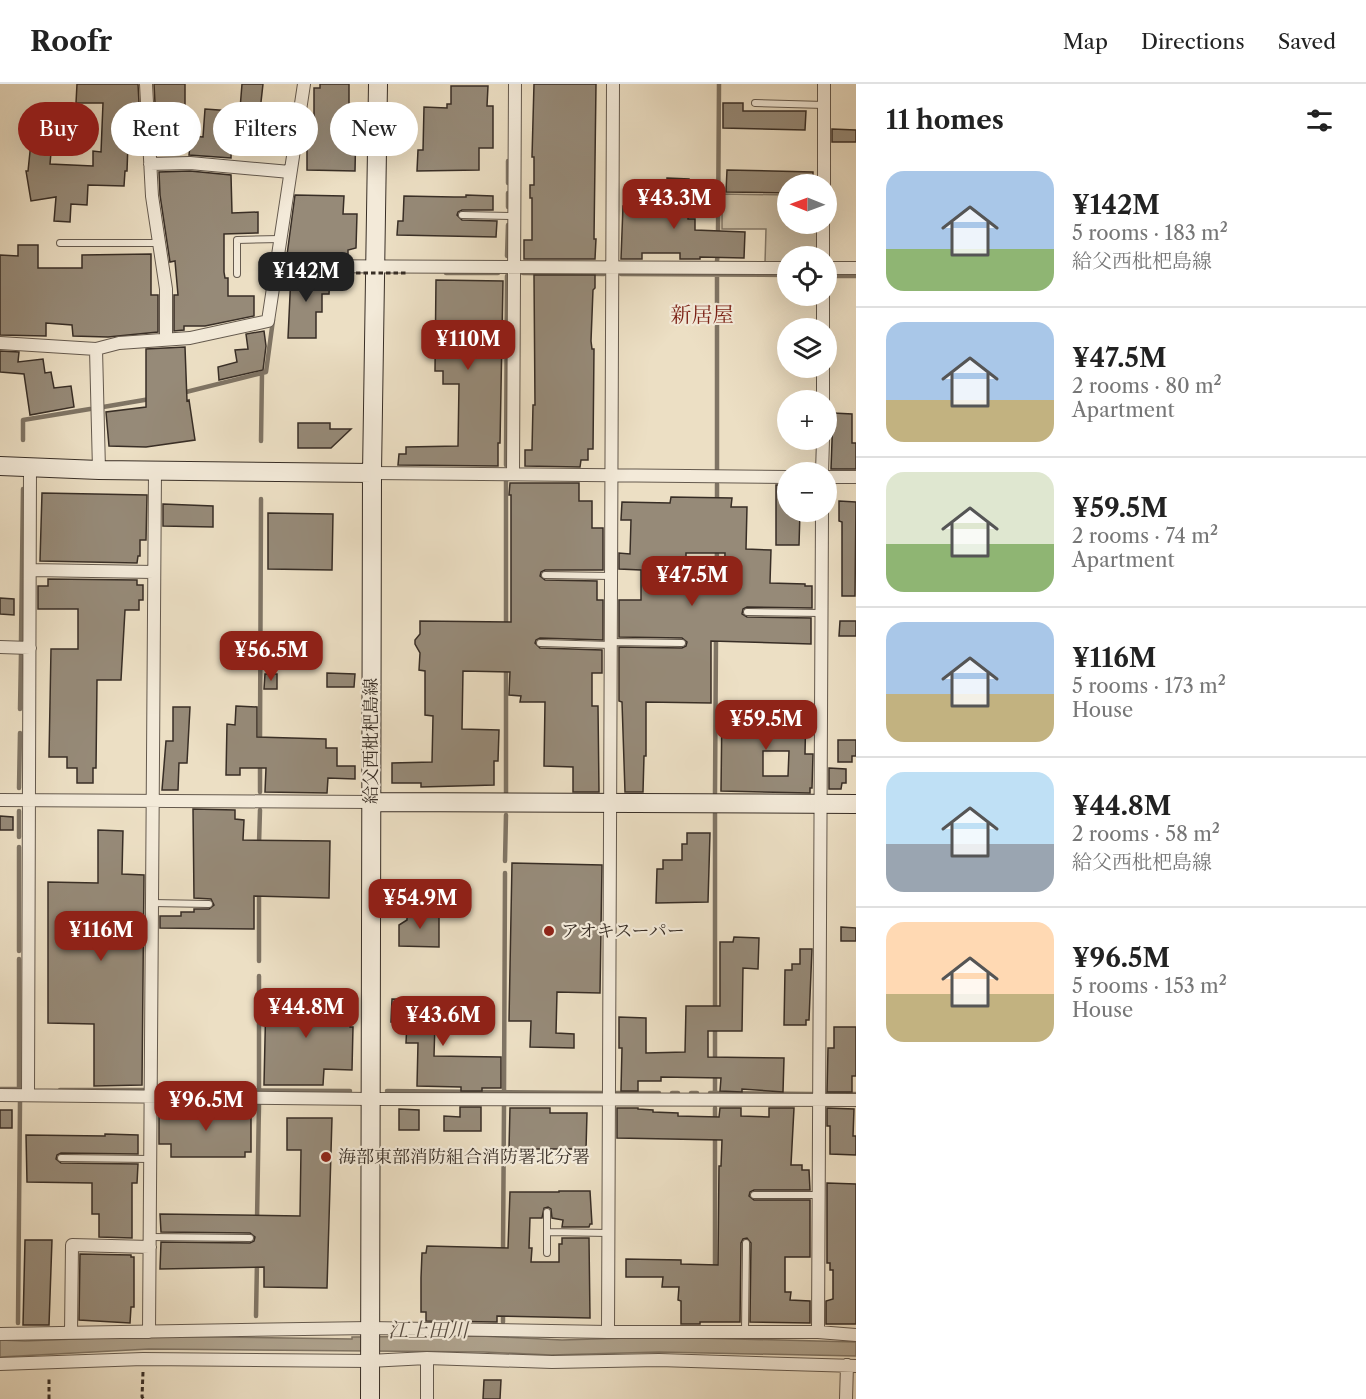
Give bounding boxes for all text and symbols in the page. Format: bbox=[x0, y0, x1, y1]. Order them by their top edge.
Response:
text: Roofr bbox=[30, 24, 112, 58]
text: Map bbox=[1063, 29, 1108, 54]
text: Directions bbox=[1141, 29, 1245, 54]
text: Saved bbox=[1278, 29, 1336, 54]
chip: Buy bbox=[18, 102, 99, 156]
chip: Rent bbox=[111, 102, 201, 156]
chip: Filters bbox=[213, 102, 318, 156]
chip: New bbox=[330, 102, 418, 156]
text: 11 homes bbox=[886, 104, 1004, 136]
icon: filters bbox=[1303, 104, 1336, 137]
north arrow bbox=[777, 174, 837, 234]
map controls bbox=[777, 174, 837, 522]
pin: ¥43.3M bbox=[625, 179, 723, 230]
text: ¥43.3M bbox=[637, 186, 711, 210]
text: ¥142M bbox=[1072, 189, 1160, 221]
icon: home bbox=[934, 195, 1006, 267]
text: 5 rooms · 183 m² bbox=[1072, 221, 1228, 245]
button: locate bbox=[777, 246, 837, 306]
text: 給父西枇杷島線 bbox=[1072, 249, 1212, 273]
pin: ¥142M bbox=[264, 252, 348, 303]
text: ¥142M bbox=[272, 259, 340, 283]
district label: 新居屋 bbox=[671, 302, 734, 327]
button: layers bbox=[777, 318, 837, 378]
pin: ¥110M bbox=[426, 320, 510, 371]
text: ¥110M bbox=[435, 327, 501, 351]
text: ¥47.5M bbox=[1072, 342, 1167, 374]
icon: home bbox=[934, 346, 1006, 418]
text: 2 rooms · 80 m² bbox=[1072, 374, 1222, 398]
button: + bbox=[777, 390, 837, 450]
text: Apartment bbox=[1072, 398, 1175, 422]
button: − bbox=[777, 462, 837, 522]
text: ¥59.5M bbox=[1072, 492, 1168, 524]
icon: home bbox=[934, 496, 1006, 568]
text: 2 rooms · 74 m² bbox=[1072, 524, 1218, 548]
text: Apartment bbox=[1072, 548, 1175, 572]
pin: ¥47.5M bbox=[643, 556, 741, 607]
text: ¥47.5M bbox=[656, 563, 728, 587]
pin: ¥56.5M bbox=[222, 631, 320, 682]
text: ¥56.5M bbox=[234, 638, 308, 662]
text: ¥116M bbox=[1072, 642, 1156, 674]
icon: home bbox=[934, 646, 1006, 718]
text: 5 rooms · 173 m² bbox=[1072, 674, 1226, 698]
street label: 給父西枇杷島線 bbox=[360, 678, 382, 804]
text: House bbox=[1072, 698, 1133, 722]
pin: ¥59.5M bbox=[717, 700, 815, 751]
text: ¥59.5M bbox=[729, 707, 803, 731]
text: ¥44.8M bbox=[1072, 790, 1171, 822]
icon: home bbox=[934, 796, 1006, 868]
text: 2 rooms · 58 m² bbox=[1072, 822, 1220, 846]
text: 給父西枇杷島線 bbox=[1072, 850, 1212, 874]
pin: ¥54.9M bbox=[371, 879, 469, 930]
text: ¥54.9M bbox=[383, 886, 457, 910]
pin: ¥116M bbox=[59, 911, 143, 962]
text: ¥116M bbox=[69, 918, 133, 942]
place label: アオキスーパー bbox=[561, 920, 685, 942]
marker: アオキスーパー bbox=[542, 924, 556, 938]
text: ¥96.5M bbox=[1072, 942, 1170, 974]
icon: home bbox=[934, 946, 1006, 1018]
text: 5 rooms · 153 m² bbox=[1072, 974, 1227, 998]
pin: ¥44.8M bbox=[257, 988, 355, 1039]
text: ¥44.8M bbox=[268, 995, 344, 1019]
pin: ¥43.6M bbox=[394, 996, 492, 1047]
text: House bbox=[1072, 998, 1133, 1022]
text: ¥43.6M bbox=[405, 1003, 481, 1027]
pin: ¥96.5M bbox=[157, 1081, 255, 1132]
text: ¥96.5M bbox=[168, 1088, 244, 1112]
place label: 海部東部消防組合消防署北分署 bbox=[338, 1146, 590, 1168]
marker: 海部東部消防組合消防署北分署 bbox=[319, 1150, 333, 1164]
water label: 江上田川 bbox=[388, 1318, 470, 1342]

